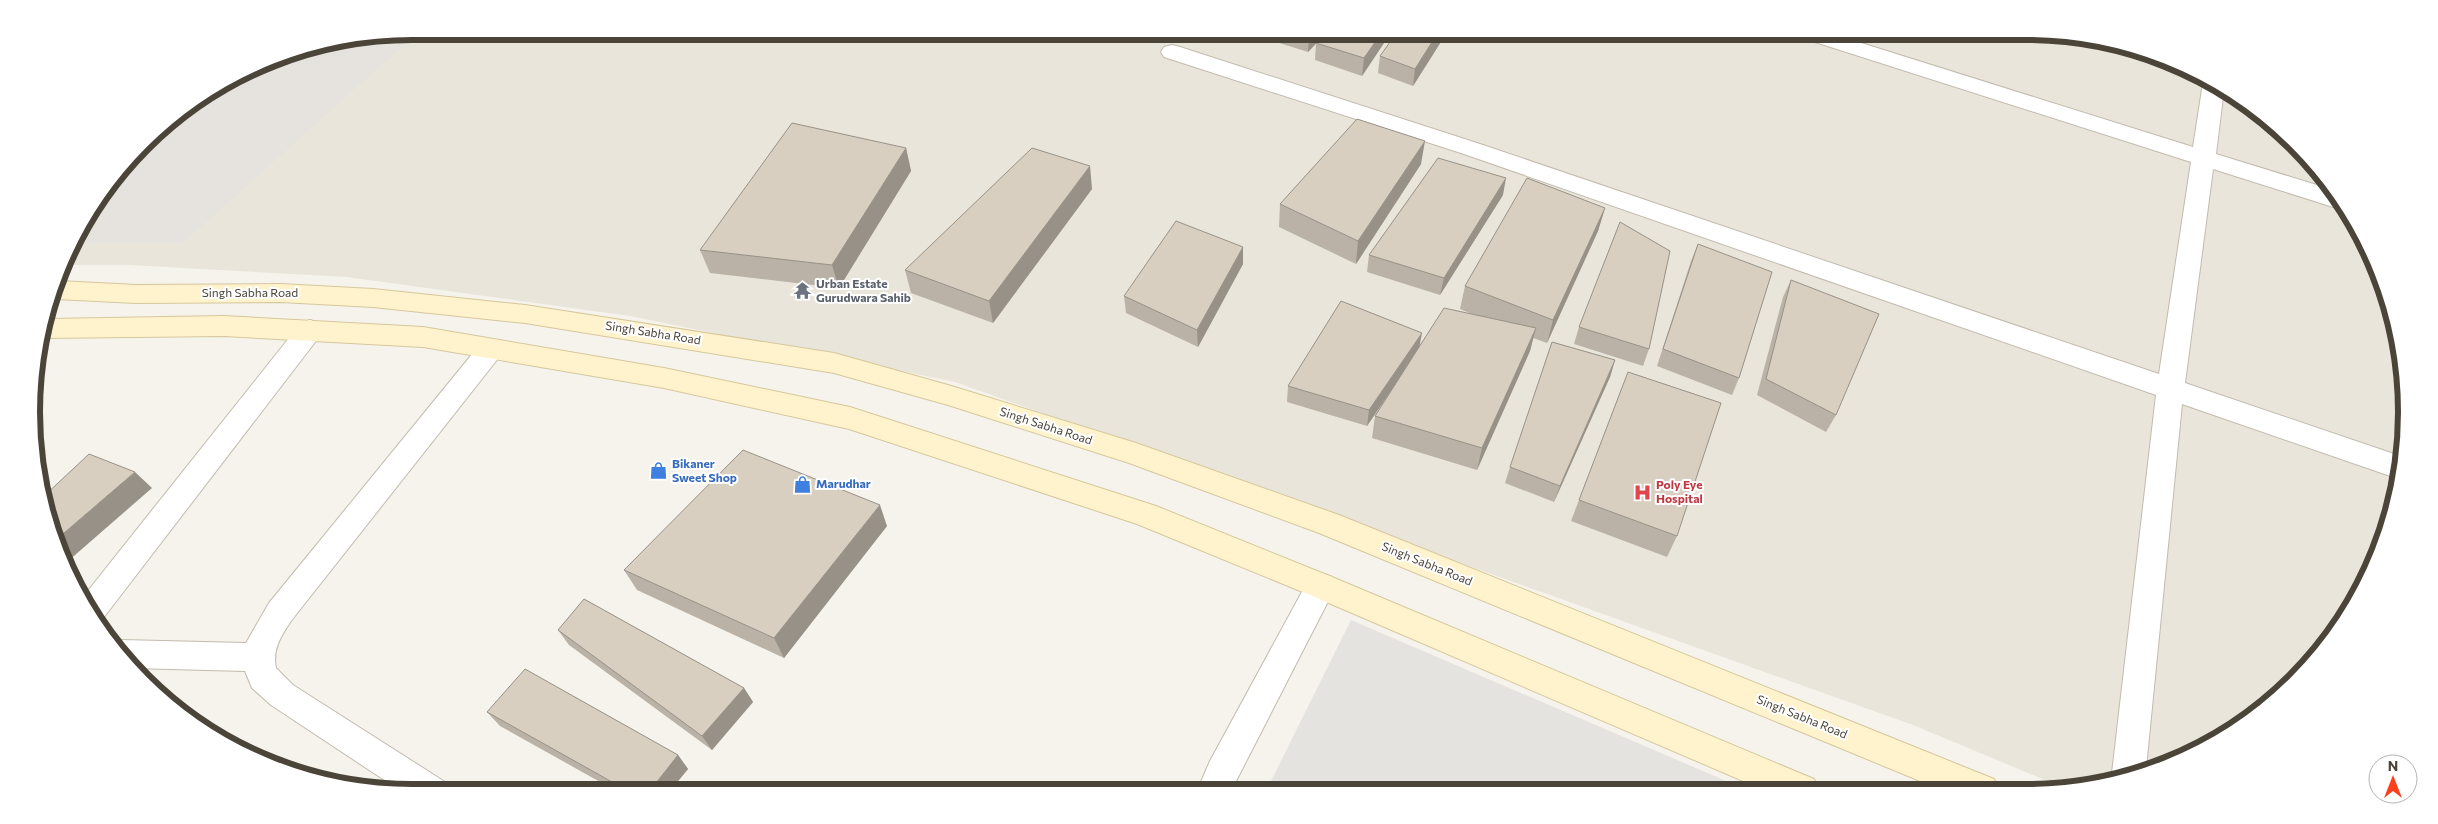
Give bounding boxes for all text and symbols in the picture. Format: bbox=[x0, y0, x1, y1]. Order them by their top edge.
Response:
place label: Urban Estate Gurudwara Sahib bbox=[816, 276, 911, 304]
temple icon: Urban Estate Gurudwara Sahib bbox=[792, 281, 812, 301]
street label: Singh Sabha Road bbox=[202, 285, 298, 299]
street label: Singh Sabha Road bbox=[604, 318, 702, 346]
street label: Singh Sabha Road bbox=[998, 403, 1094, 447]
place label: Bikaner Sweet Shop bbox=[672, 456, 737, 484]
shop icon: Bikaner Sweet Shop bbox=[648, 461, 668, 481]
shop icon: Marudhar bbox=[792, 474, 812, 494]
place label: Marudhar bbox=[816, 476, 871, 490]
place label: Poly Eye Hospital bbox=[1656, 477, 1703, 505]
hospital icon: Poly Eye Hospital bbox=[1632, 482, 1652, 502]
street label: Singh Sabha Road bbox=[1380, 538, 1475, 588]
street label: Singh Sabha Road bbox=[1755, 691, 1850, 741]
north arrow bbox=[2368, 754, 2418, 804]
text: N bbox=[2388, 757, 2398, 774]

